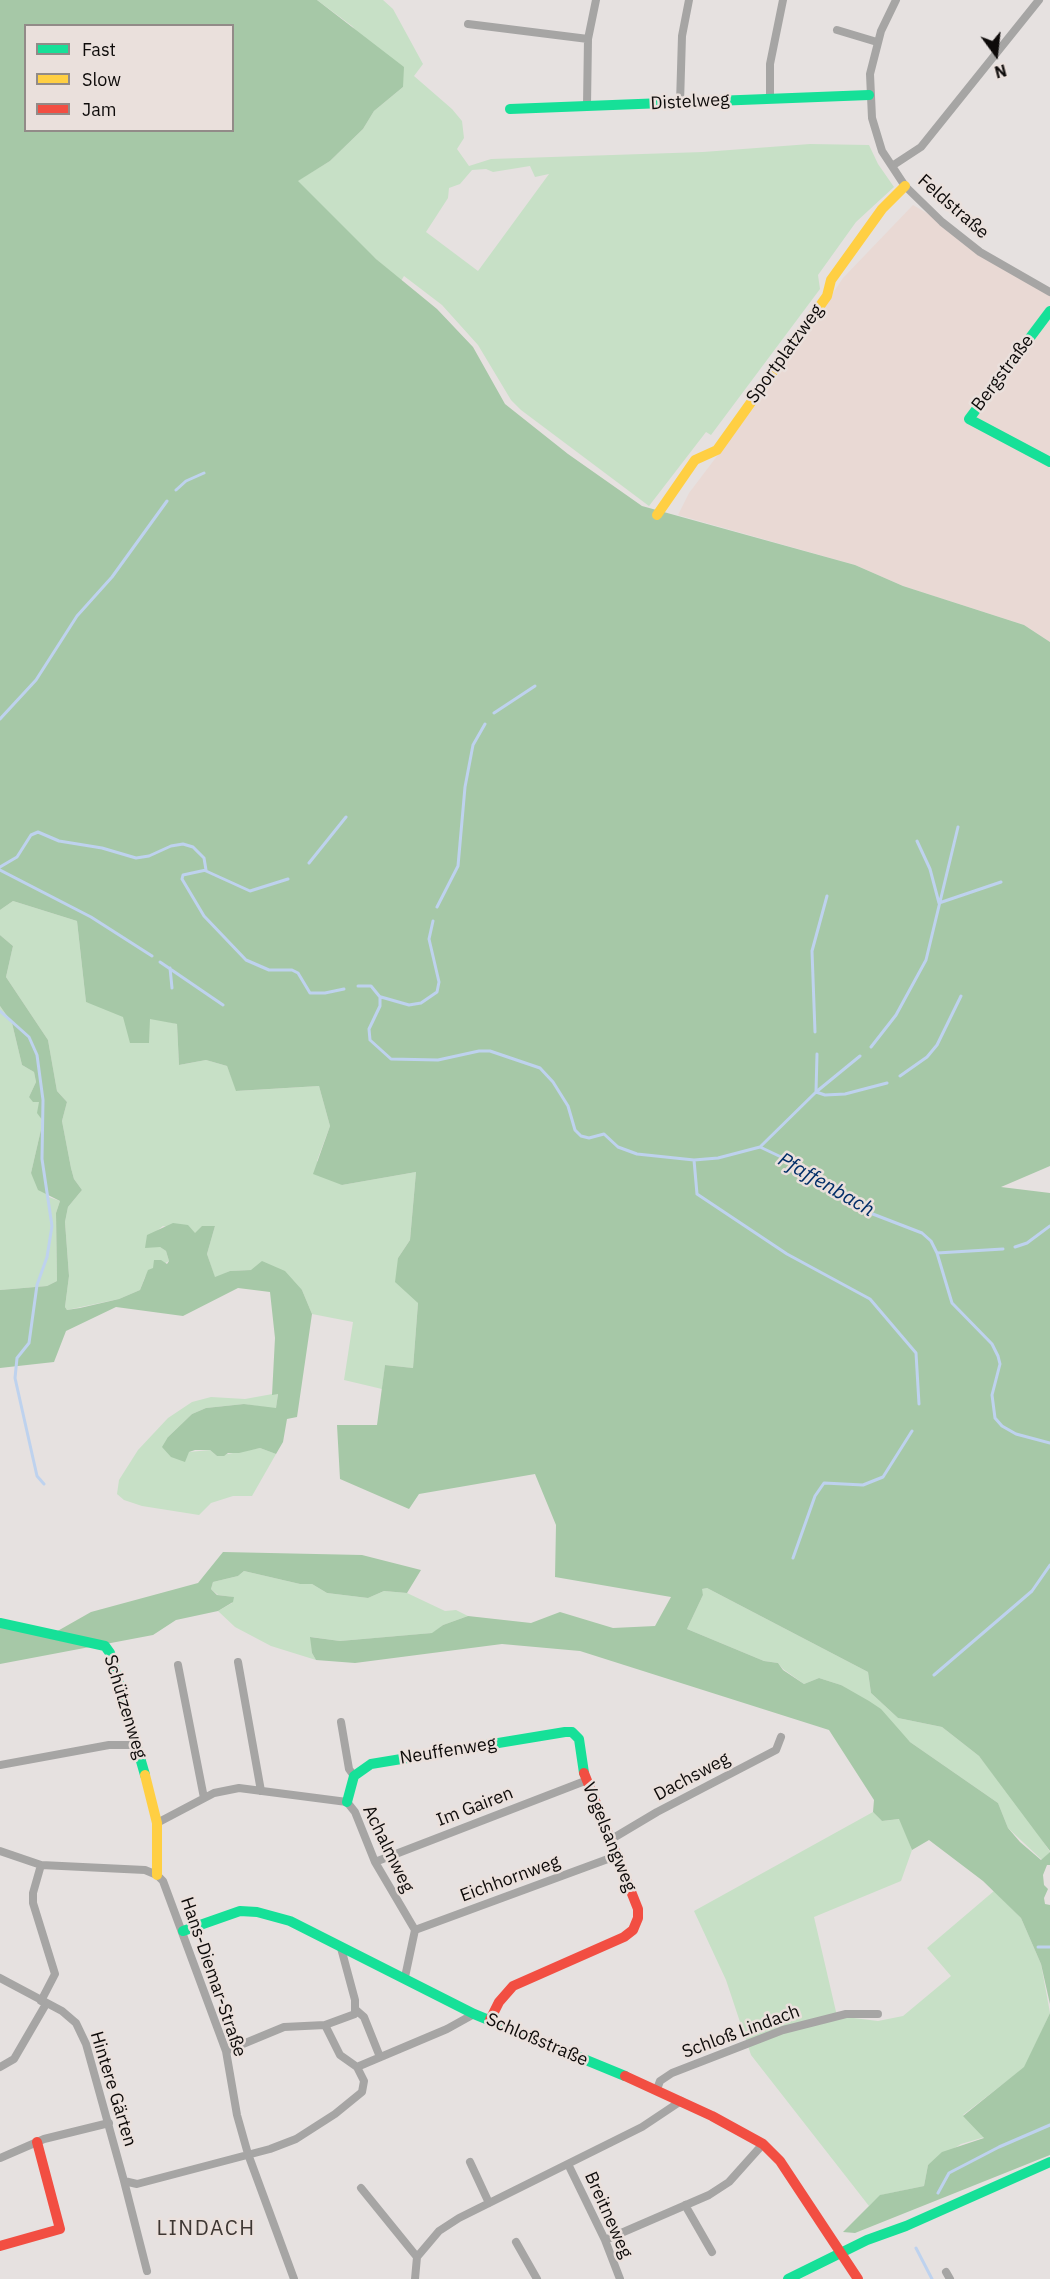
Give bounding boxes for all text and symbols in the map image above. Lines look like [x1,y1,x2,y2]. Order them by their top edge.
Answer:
legend [24,24,234,132]
north arrow [966,24,1026,84]
text: Fast [82,38,116,61]
text: N [992,60,1009,83]
text: Slow [82,68,121,91]
street label: Distelweg [650,89,730,115]
text: Jam [82,98,117,121]
street label: Feldstraße [913,170,993,244]
street label: Sportplatzweg [742,300,828,408]
street label: Bergstraße [967,331,1039,415]
water label: Pfaffenbach [774,1148,878,1222]
street label: Schützenweg [99,1652,151,1762]
street label: Neuffenweg [398,1733,498,1769]
street label: Dachsweg [650,1748,734,1806]
street label: Vogelsangweg [577,1779,641,1895]
street label: Im Gairen [434,1783,516,1831]
street label: Achalmweg [358,1802,418,1896]
street label: Eichhornweg [457,1851,563,1907]
street label: Hans-Diemar-Straße [176,1894,250,2060]
street label: Schloß Lindach [679,2001,803,2063]
street label: Schloßstraße [483,2009,591,2071]
street label: Hintere Gärten [85,2029,141,2149]
street label: Breitneweg [579,2169,637,2261]
district label: LINDACH [156,2216,256,2242]

